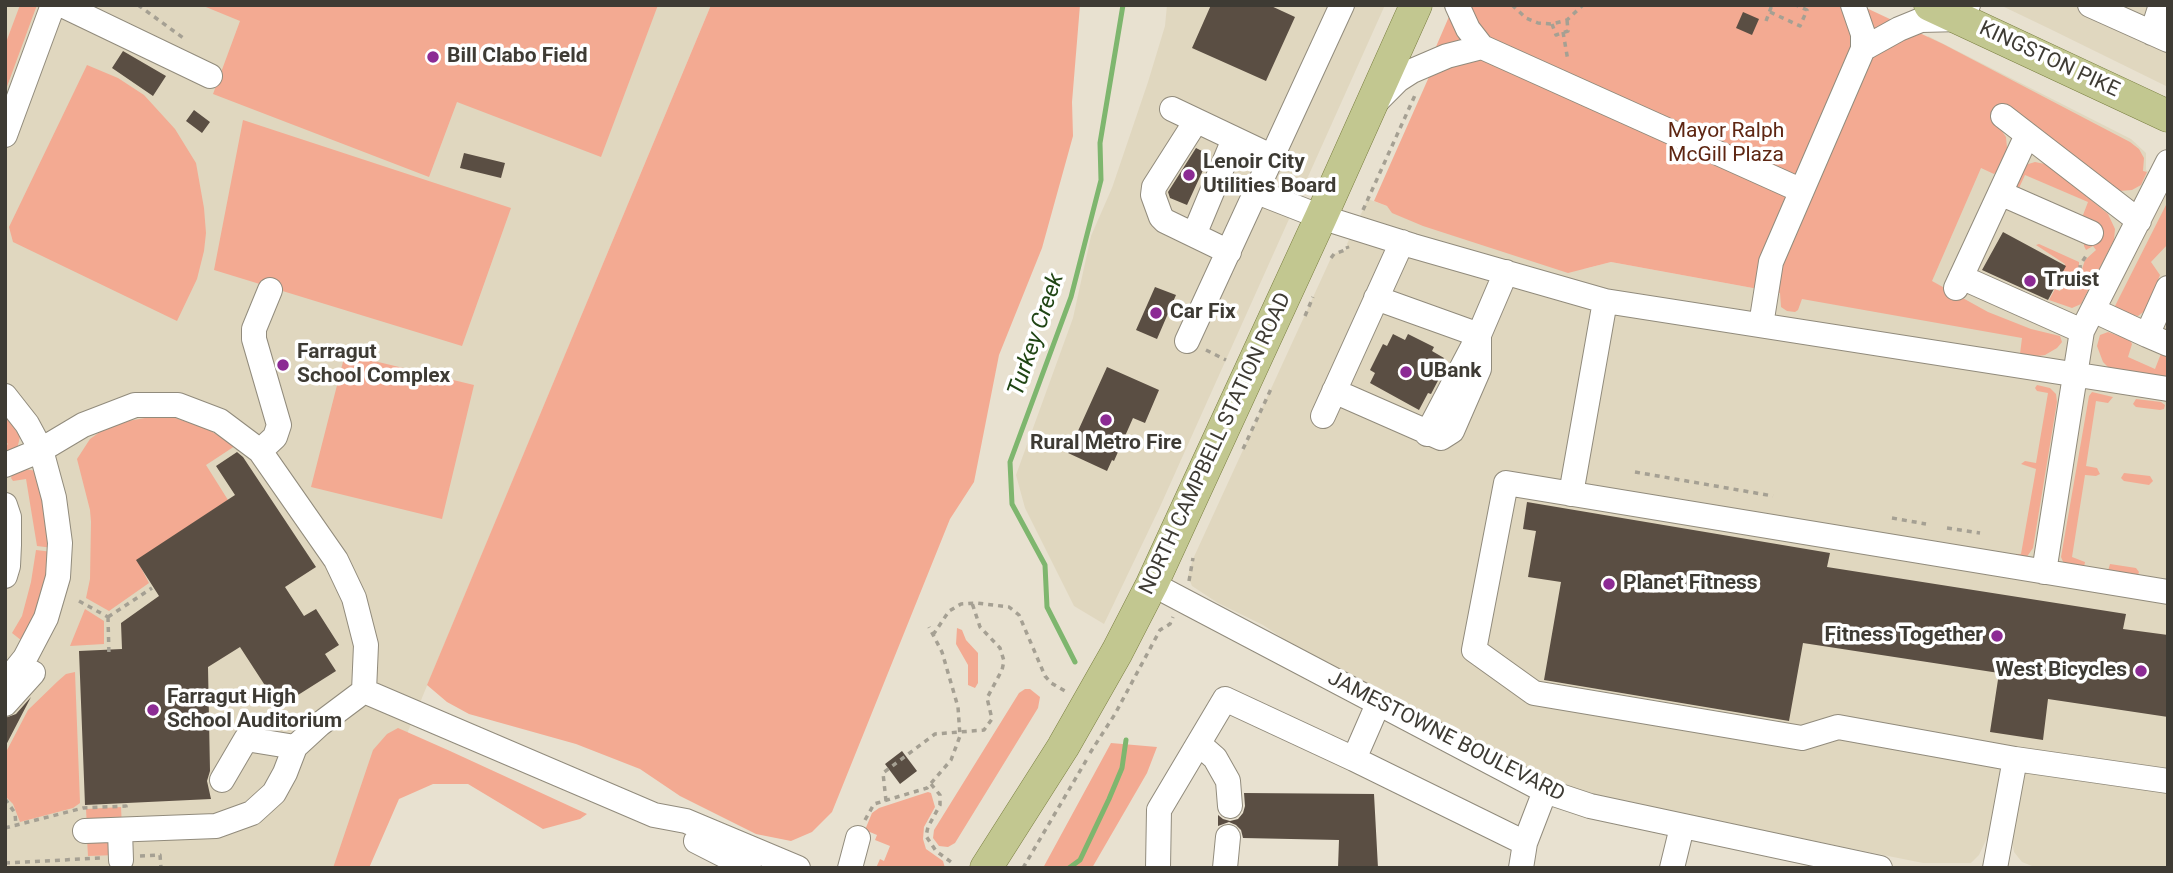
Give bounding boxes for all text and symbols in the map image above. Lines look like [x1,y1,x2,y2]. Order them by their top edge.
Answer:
street label: KINGSTON PIKE [1975,17,2123,103]
place label: Bill Clabo Field [447,44,588,70]
marker: Bill Clabo Field [425,49,441,65]
park label: Mayor Ralph McGill Plaza [1668,119,1784,169]
place label: Lenoir City Utilities Board [1203,150,1336,200]
marker: Lenoir City Utilities Board [1181,167,1197,183]
place label: Truist [2044,268,2099,294]
water label: Turkey Creek [1003,270,1071,400]
marker: Truist [2022,273,2038,289]
street label: NORTH CAMPBELL STATION ROAD [1135,289,1297,599]
place label: Car Fix [1170,300,1236,326]
marker: Car Fix [1148,305,1164,321]
place label: Farragut School Complex [297,340,450,390]
marker: Farragut School Complex [275,357,291,373]
place label: UBank [1420,359,1481,385]
marker: UBank [1398,364,1414,380]
marker: Rural Metro Fire [1098,412,1114,428]
place label: Rural Metro Fire [1030,431,1182,457]
place label: Planet Fitness [1623,571,1758,597]
marker: Planet Fitness [1601,576,1617,592]
place label: Fitness Together [1825,623,1983,649]
marker: Fitness Together [1989,628,2005,644]
place label: West Bicycles [1996,658,2127,684]
marker: West Bicycles [2133,663,2149,679]
street label: JAMESTOWNE BOULEVARD [1323,666,1569,808]
place label: Farragut High School Auditorium [167,685,342,735]
marker: Farragut High School Auditorium [145,702,161,718]

